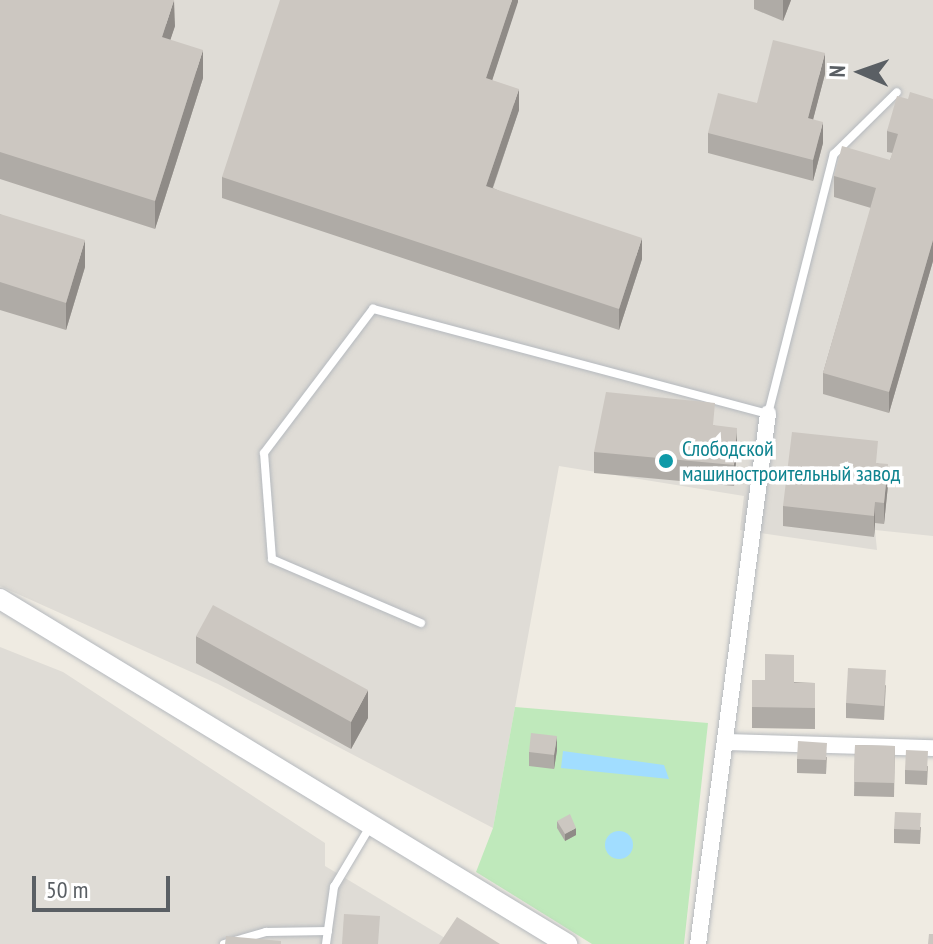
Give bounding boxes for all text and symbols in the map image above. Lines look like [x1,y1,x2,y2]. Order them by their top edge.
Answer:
north arrow [821,32,901,112]
text: N [823,65,851,78]
place label: Слободской машиностроительный завод [682,435,900,486]
marker: Слободской машиностроительный завод [657,452,675,470]
scale bar [36,860,174,910]
text: 50 m [46,874,88,905]

